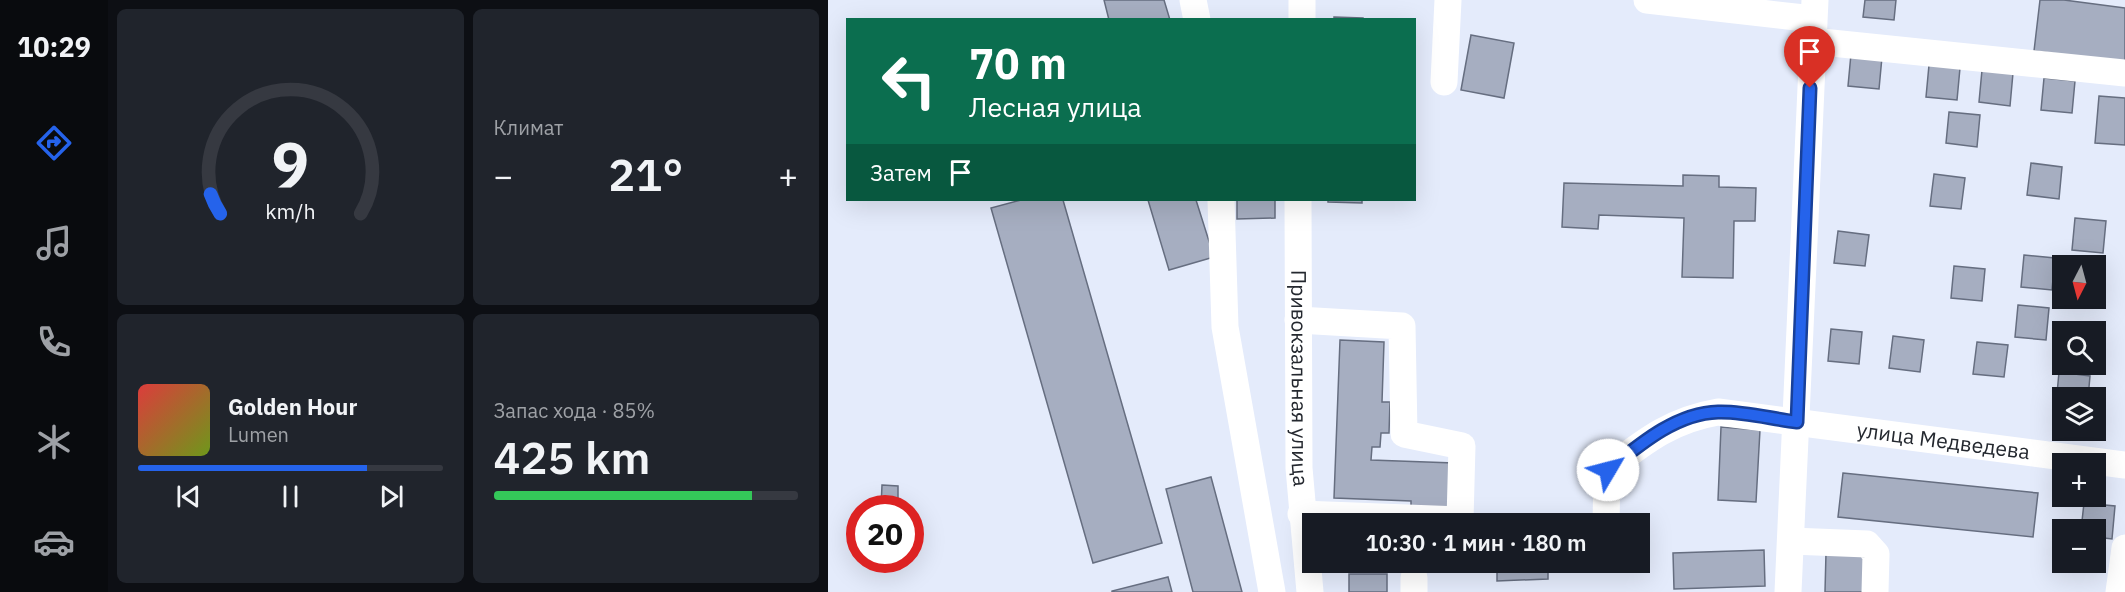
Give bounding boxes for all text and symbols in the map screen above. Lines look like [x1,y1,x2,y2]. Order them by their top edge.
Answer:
pin [1784,26,1835,88]
text: 10:29 [17,29,91,64]
icon: arrive [1793,35,1826,68]
text: 70 m [969,36,1067,91]
icon: left [870,42,948,120]
text: Лесная улица [969,89,1142,124]
text: Климат [494,114,564,141]
icon: directions [33,122,75,164]
text: 9 [272,124,309,205]
text: 21° [608,145,683,203]
text: − [494,154,513,197]
text: + [778,154,798,197]
icon: arrive [944,156,977,189]
text: Затем [870,158,932,187]
text: km/h [265,197,315,225]
icon: music [33,222,75,264]
north arrow [2052,255,2106,309]
map controls [2052,255,2106,573]
street label: Привокзальная улица [1285,270,1316,487]
icon: phone [33,321,75,363]
button: search [2052,321,2106,375]
button: layers [2052,387,2106,441]
text: Golden Hour [228,392,357,421]
text: Запас хода · 85% [494,397,655,424]
street label: улица Медведева [1855,415,2032,465]
icon: climate [33,421,75,463]
text: Lumen [228,421,289,448]
text: 425 km [494,428,650,486]
position arrow [1576,438,1640,502]
button: + [2052,453,2106,507]
icon: previous [172,480,205,513]
icon: pause [274,480,307,513]
icon: next [375,480,408,513]
speed limit sign: 20 [846,495,924,573]
button: − [2052,519,2106,573]
icon: car [33,521,75,563]
text: 10:30 · 1 мин · 180 m [1365,528,1587,557]

